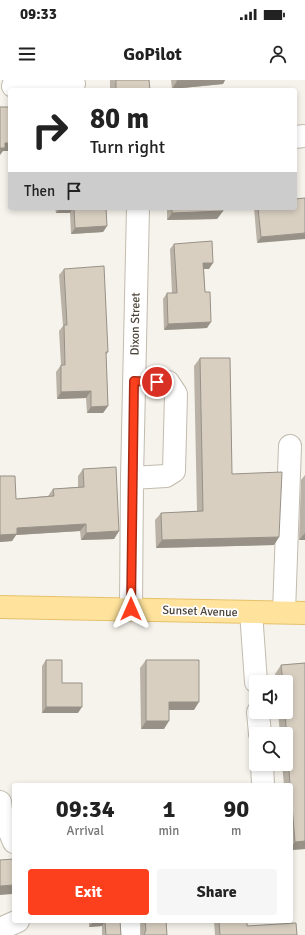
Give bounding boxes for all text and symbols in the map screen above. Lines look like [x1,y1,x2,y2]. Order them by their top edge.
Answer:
text: 09:33 [20,5,57,23]
icon: menu [16,43,38,65]
text: GoPilot [123,43,182,65]
icon: person [267,43,289,65]
text: 80 m [90,102,149,136]
icon: right [24,104,76,156]
text: Turn right [90,136,165,158]
icon: arrive [63,180,85,202]
text: Then [24,182,55,200]
street label: Dixon Street [127,292,144,356]
pin [140,365,174,399]
icon: arrive [146,371,168,393]
position arrow [110,588,152,630]
street label: Sunset Avenue [162,603,238,620]
map controls [249,675,293,771]
button: sound [249,675,293,719]
button: search [249,727,293,771]
text: 09:34 [56,794,115,824]
text: 1 [162,794,175,824]
text: 90 [223,794,249,824]
text: Arrival [67,823,104,839]
text: min [158,823,179,839]
text: m [231,823,241,839]
button: Exit [28,869,149,915]
button: Share [157,869,277,915]

